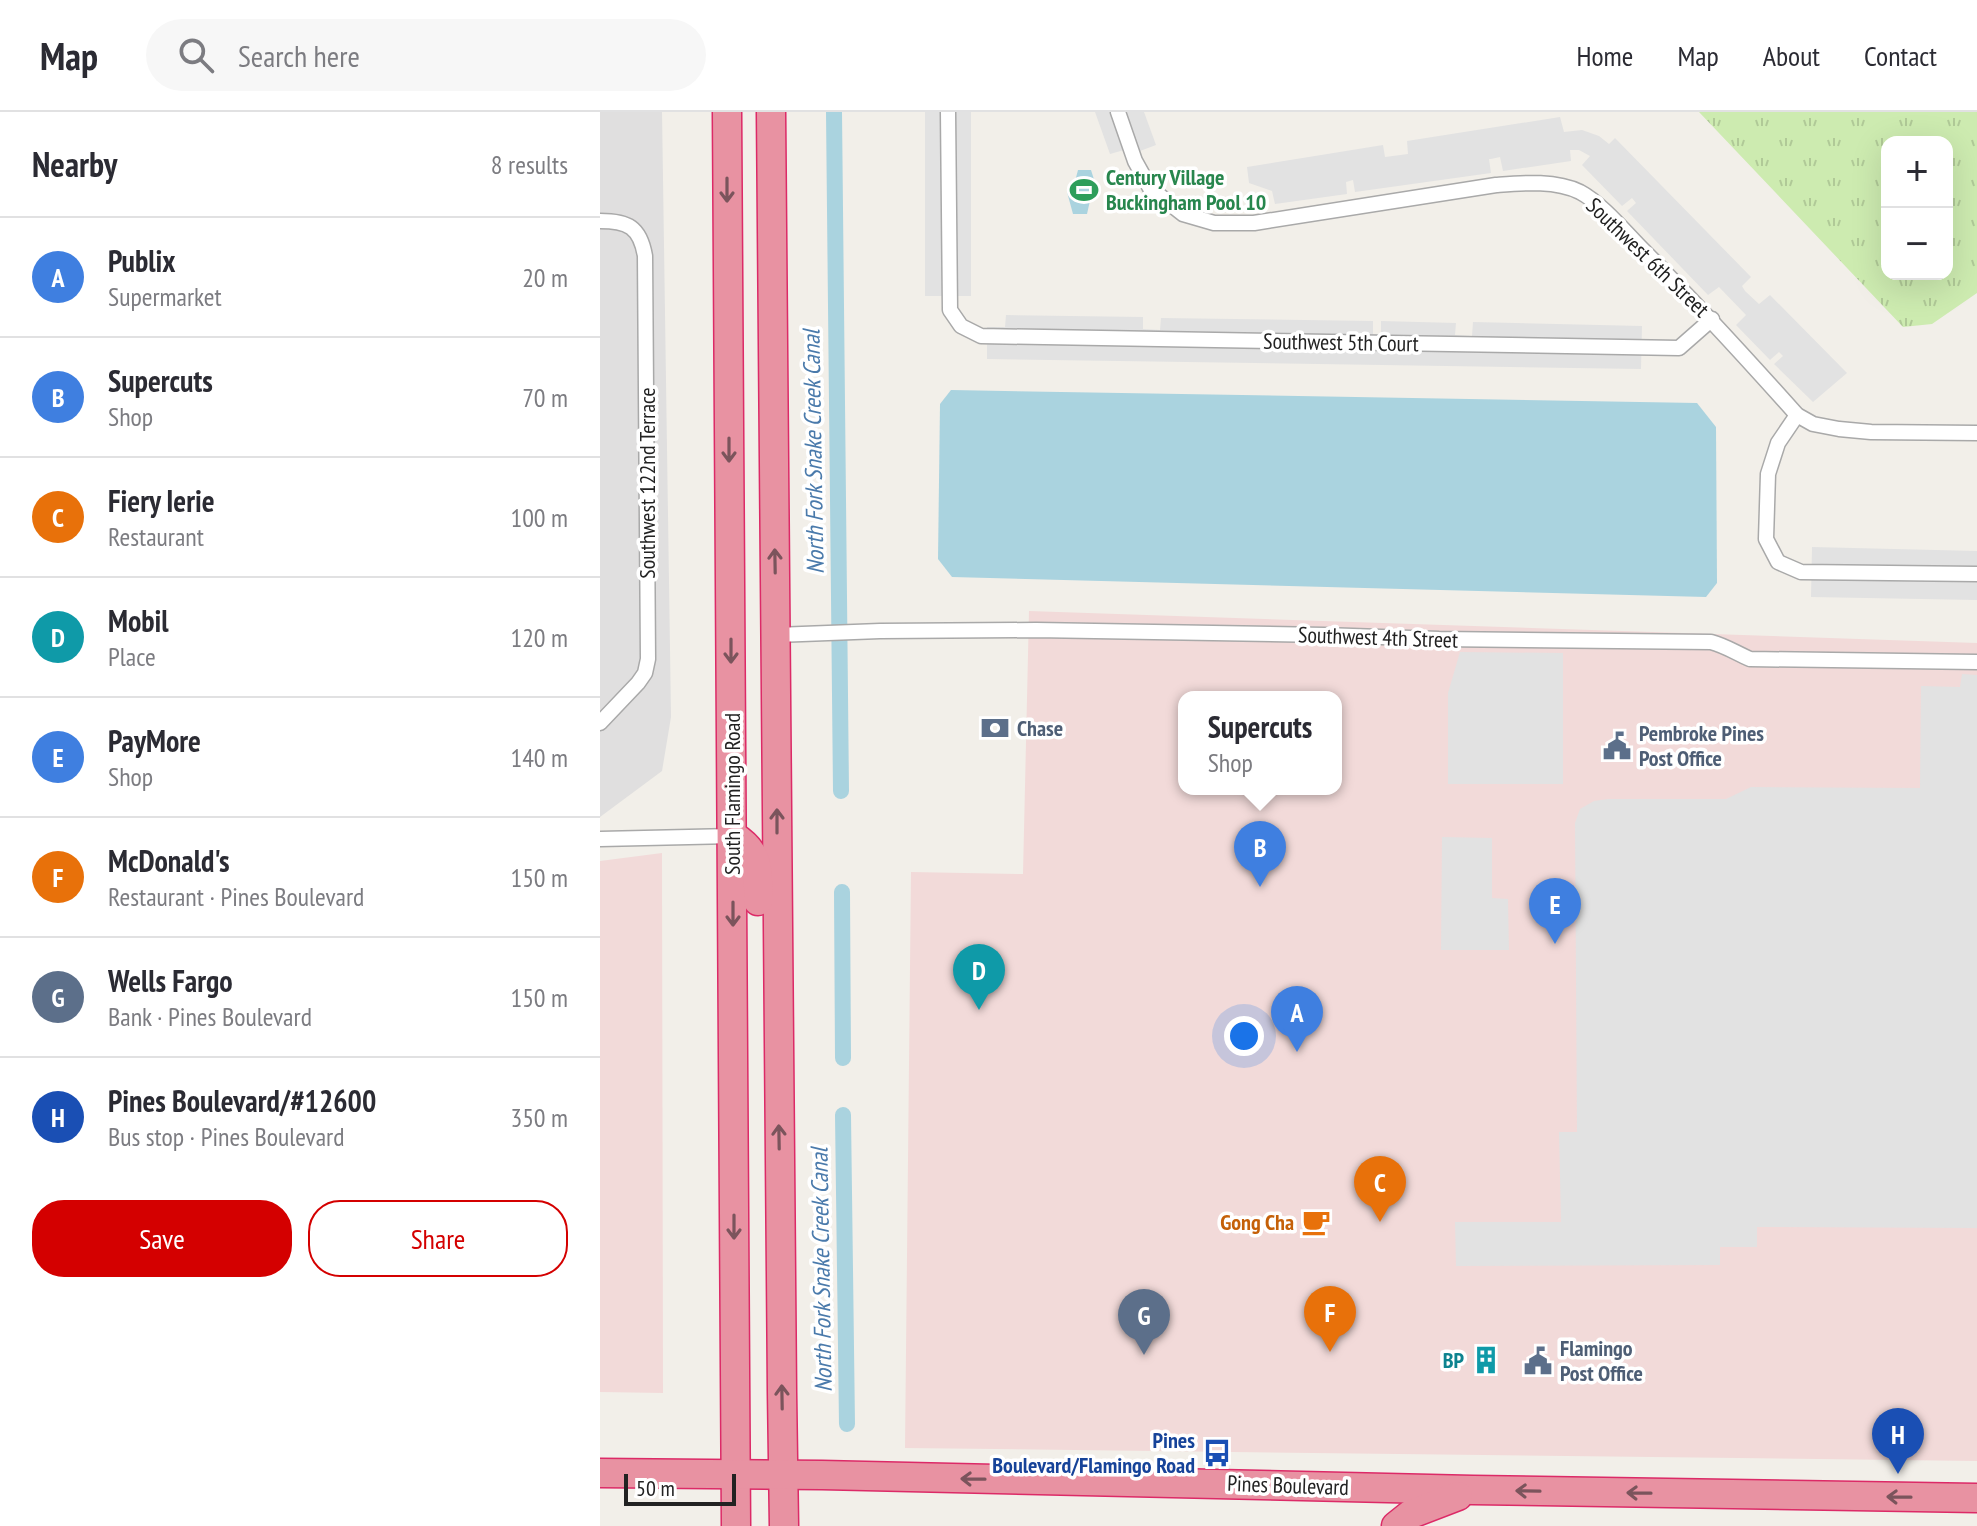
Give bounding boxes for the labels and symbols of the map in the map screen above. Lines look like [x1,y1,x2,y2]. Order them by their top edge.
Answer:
place label: Century Village Buckingham Pool 10 [1106,163,1266,216]
sports icon: Century Village Buckingham Pool 10 [1069,175,1099,205]
one-way arrow [719,176,735,203]
street label: Southwest 6th Street [1581,191,1715,323]
water label: North Fork Snake Creek Canal [795,327,831,575]
street label: Southwest 5th Court [1263,327,1419,357]
street label: Southwest 122nd Terrace [633,387,661,579]
one-way arrow [722,436,737,463]
one-way arrow [767,548,783,575]
street label: Southwest 4th Street [1298,620,1458,654]
one-way arrow [723,637,739,664]
street label: South Flamingo Road [718,713,746,875]
bank icon: Chase [980,713,1010,743]
place label: Chase [1017,714,1063,742]
place label: Pembroke Pines Post Office [1639,719,1764,772]
public building icon: Pembroke Pines Post Office [1602,731,1632,761]
one-way arrow [769,808,785,835]
pin: B [1234,821,1286,887]
pin: E [1529,878,1581,944]
one-way arrow [725,900,741,927]
pin: D [953,944,1005,1010]
pin: A [1271,986,1323,1052]
your location [1224,1016,1264,1056]
one-way arrow [771,1124,787,1151]
water label: North Fork Snake Creek Canal [803,1145,839,1393]
pin: C [1354,1156,1406,1222]
cafe icon: Gong Cha [1301,1207,1331,1237]
place label: Gong Cha [1220,1208,1294,1236]
one-way arrow [726,1213,742,1240]
pin: F [1304,1286,1356,1352]
pin: G [1118,1289,1170,1355]
place label: Flamingo Post Office [1560,1334,1643,1387]
building icon: BP [1471,1345,1501,1375]
place label: BP [1443,1346,1464,1374]
public building icon: Flamingo Post Office [1523,1346,1553,1376]
one-way arrow [774,1384,789,1411]
pin: H [1872,1408,1924,1474]
place label: Pines Boulevard/Flamingo Road [992,1426,1195,1479]
bus stop icon: Pines Boulevard/Flamingo Road [1202,1438,1232,1468]
street label: Pines Boulevard [1227,1469,1349,1501]
scale bar [624,1470,736,1506]
one-way arrow [960,1471,987,1486]
one-way arrow [1515,1483,1542,1499]
one-way arrow [1626,1485,1653,1501]
one-way arrow [1886,1489,1913,1504]

